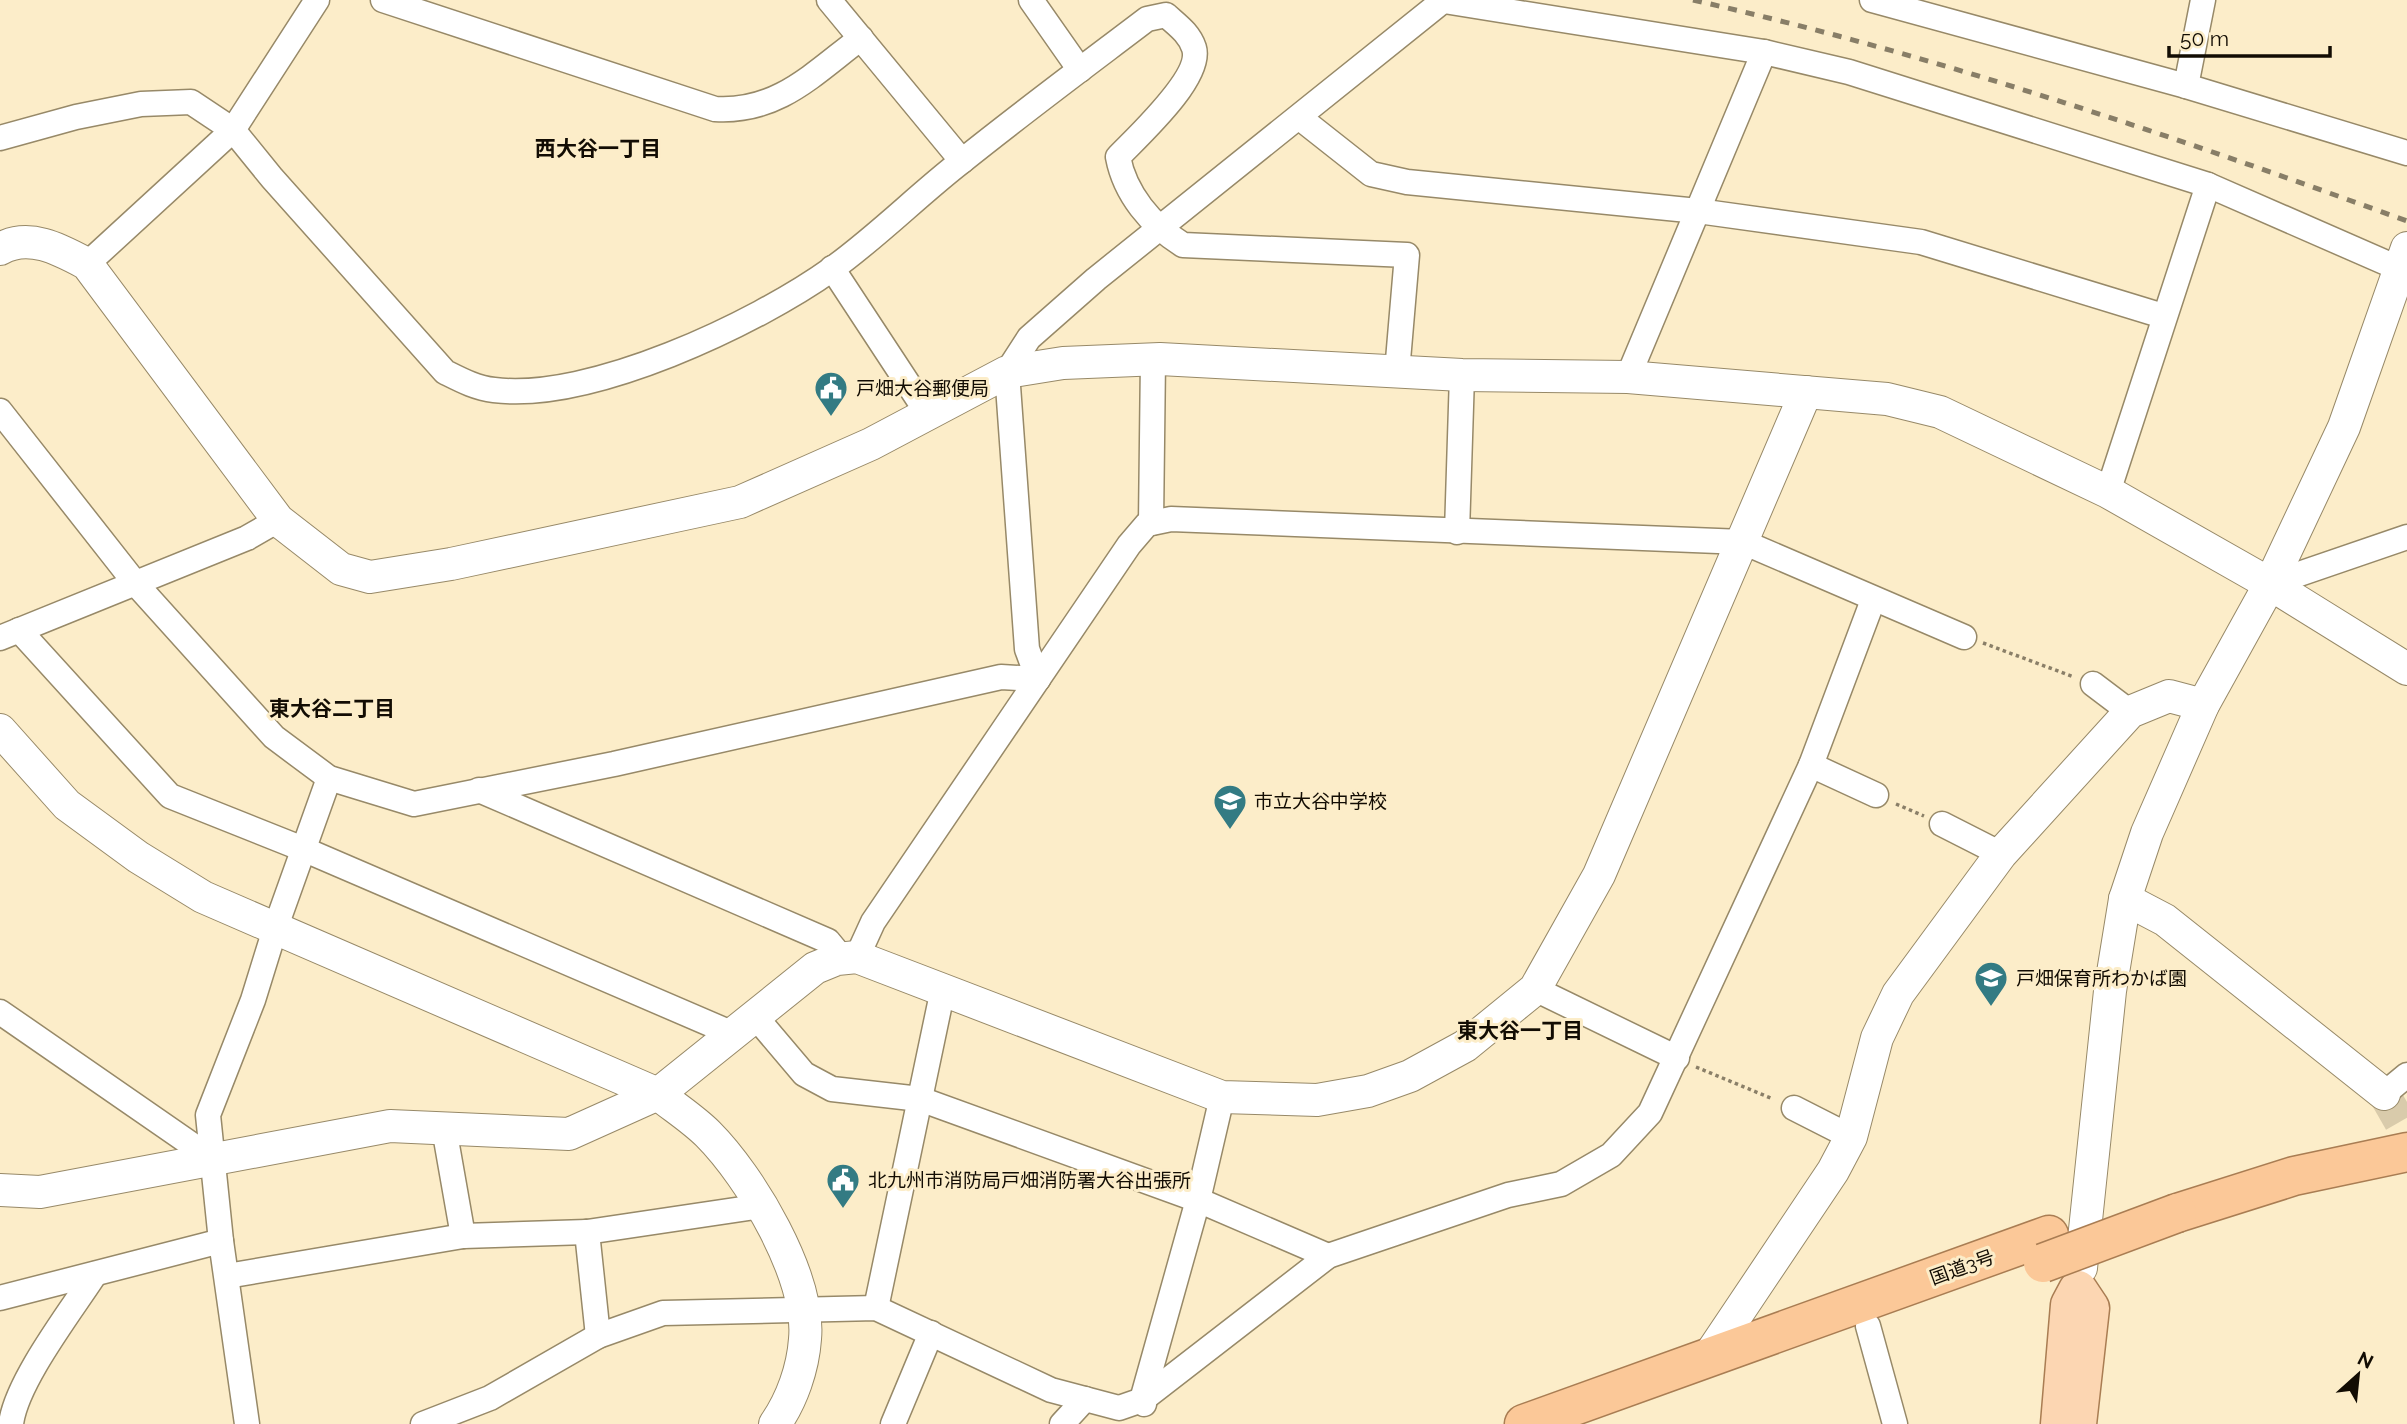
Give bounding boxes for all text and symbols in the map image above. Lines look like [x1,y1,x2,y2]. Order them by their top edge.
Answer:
scale bar [2169,14,2330,58]
text: 50 m [2180,26,2229,51]
district label: 西大谷一丁目 [535,136,661,161]
public building icon: 戸畑大谷郵便局 [812,369,850,418]
place label: 戸畑大谷郵便局 [856,377,989,399]
district label: 東大谷二丁目 [269,696,395,721]
school or university icon: 市立大谷中学校 [1211,782,1249,831]
place label: 市立大谷中学校 [1254,790,1387,812]
school or university icon: 戸畑保育所わかば園 [1972,959,2010,1008]
place label: 戸畑保育所わかば園 [2016,967,2187,989]
district label: 東大谷一丁目 [1457,1018,1583,1043]
public building icon: 北九州市消防局戸畑消防署大谷出張所 [824,1161,862,1210]
place label: 北九州市消防局戸畑消防署大谷出張所 [868,1169,1191,1191]
street label: 国道3号 [1927,1245,1997,1289]
north arrow [2323,1340,2393,1410]
text: N [2354,1347,2377,1373]

